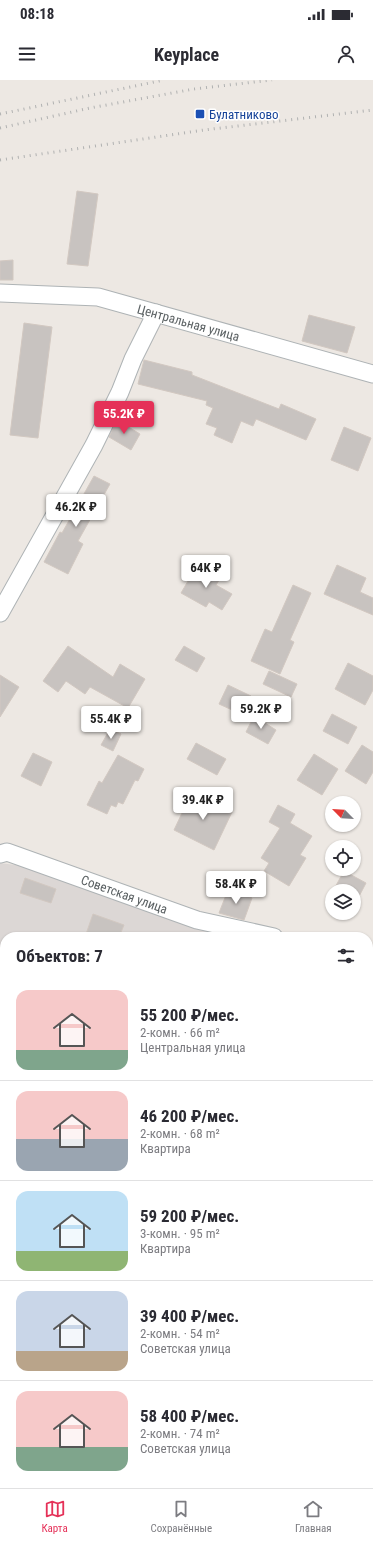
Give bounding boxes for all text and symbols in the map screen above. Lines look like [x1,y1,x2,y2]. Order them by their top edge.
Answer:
text: 08:18 [20,5,54,23]
icon: menu [16,43,38,65]
icon: person [335,43,357,65]
text: Keyplace [154,44,219,65]
place label: Булатниково [209,107,279,122]
marker: Булатниково [194,108,206,120]
street label: Центральная улица [135,301,241,344]
pin: 55.2K ₽ [87,401,161,435]
text: 55.2K ₽ [103,406,145,421]
pin: 46.2K ₽ [39,494,113,528]
text: 46.2K ₽ [55,499,97,514]
pin: 64K ₽ [178,555,234,589]
text: 64K ₽ [190,560,222,575]
pin: 59.2K ₽ [224,696,298,730]
text: 59.2K ₽ [240,701,282,716]
pin: 55.4K ₽ [74,706,148,740]
text: 55.4K ₽ [90,711,132,726]
pin: 39.4K ₽ [166,787,240,821]
text: 39.4K ₽ [182,792,224,807]
north arrow [325,796,361,832]
map controls [325,796,361,920]
button: locate [325,840,361,876]
pin: 58.4K ₽ [199,871,273,905]
street label: Советская улица [79,872,170,917]
text: 58.4K ₽ [215,876,257,891]
button: layers [325,884,361,920]
icon: filters [335,945,357,967]
text: Объектов: 7 [16,946,103,966]
text: 55 200 ₽/мес. [140,1005,239,1025]
icon: home [48,1006,96,1054]
text: 2-комн. · 66 m² [140,1025,220,1040]
text: Центральная улица [140,1040,246,1055]
text: 46 200 ₽/мес. [140,1106,239,1126]
icon: home [48,1107,96,1155]
text: 2-комн. · 68 m² [140,1126,220,1141]
text: Квартира [140,1141,191,1156]
text: 59 200 ₽/мес. [140,1206,239,1226]
icon: home [48,1207,96,1255]
text: 3-комн. · 95 m² [140,1226,220,1241]
text: Квартира [140,1241,191,1256]
text: 39 400 ₽/мес. [140,1306,239,1326]
icon: home [48,1307,96,1355]
text: 2-комн. · 54 m² [140,1326,220,1341]
text: Советская улица [140,1341,231,1356]
text: 58 400 ₽/мес. [140,1406,239,1426]
icon: home [48,1407,96,1455]
text: 2-комн. · 74 m² [140,1426,220,1441]
text: Советская улица [140,1441,231,1456]
tab: Карта [41,1498,68,1535]
tab: Сохранённые [150,1498,212,1535]
tab: Главная [295,1498,332,1535]

